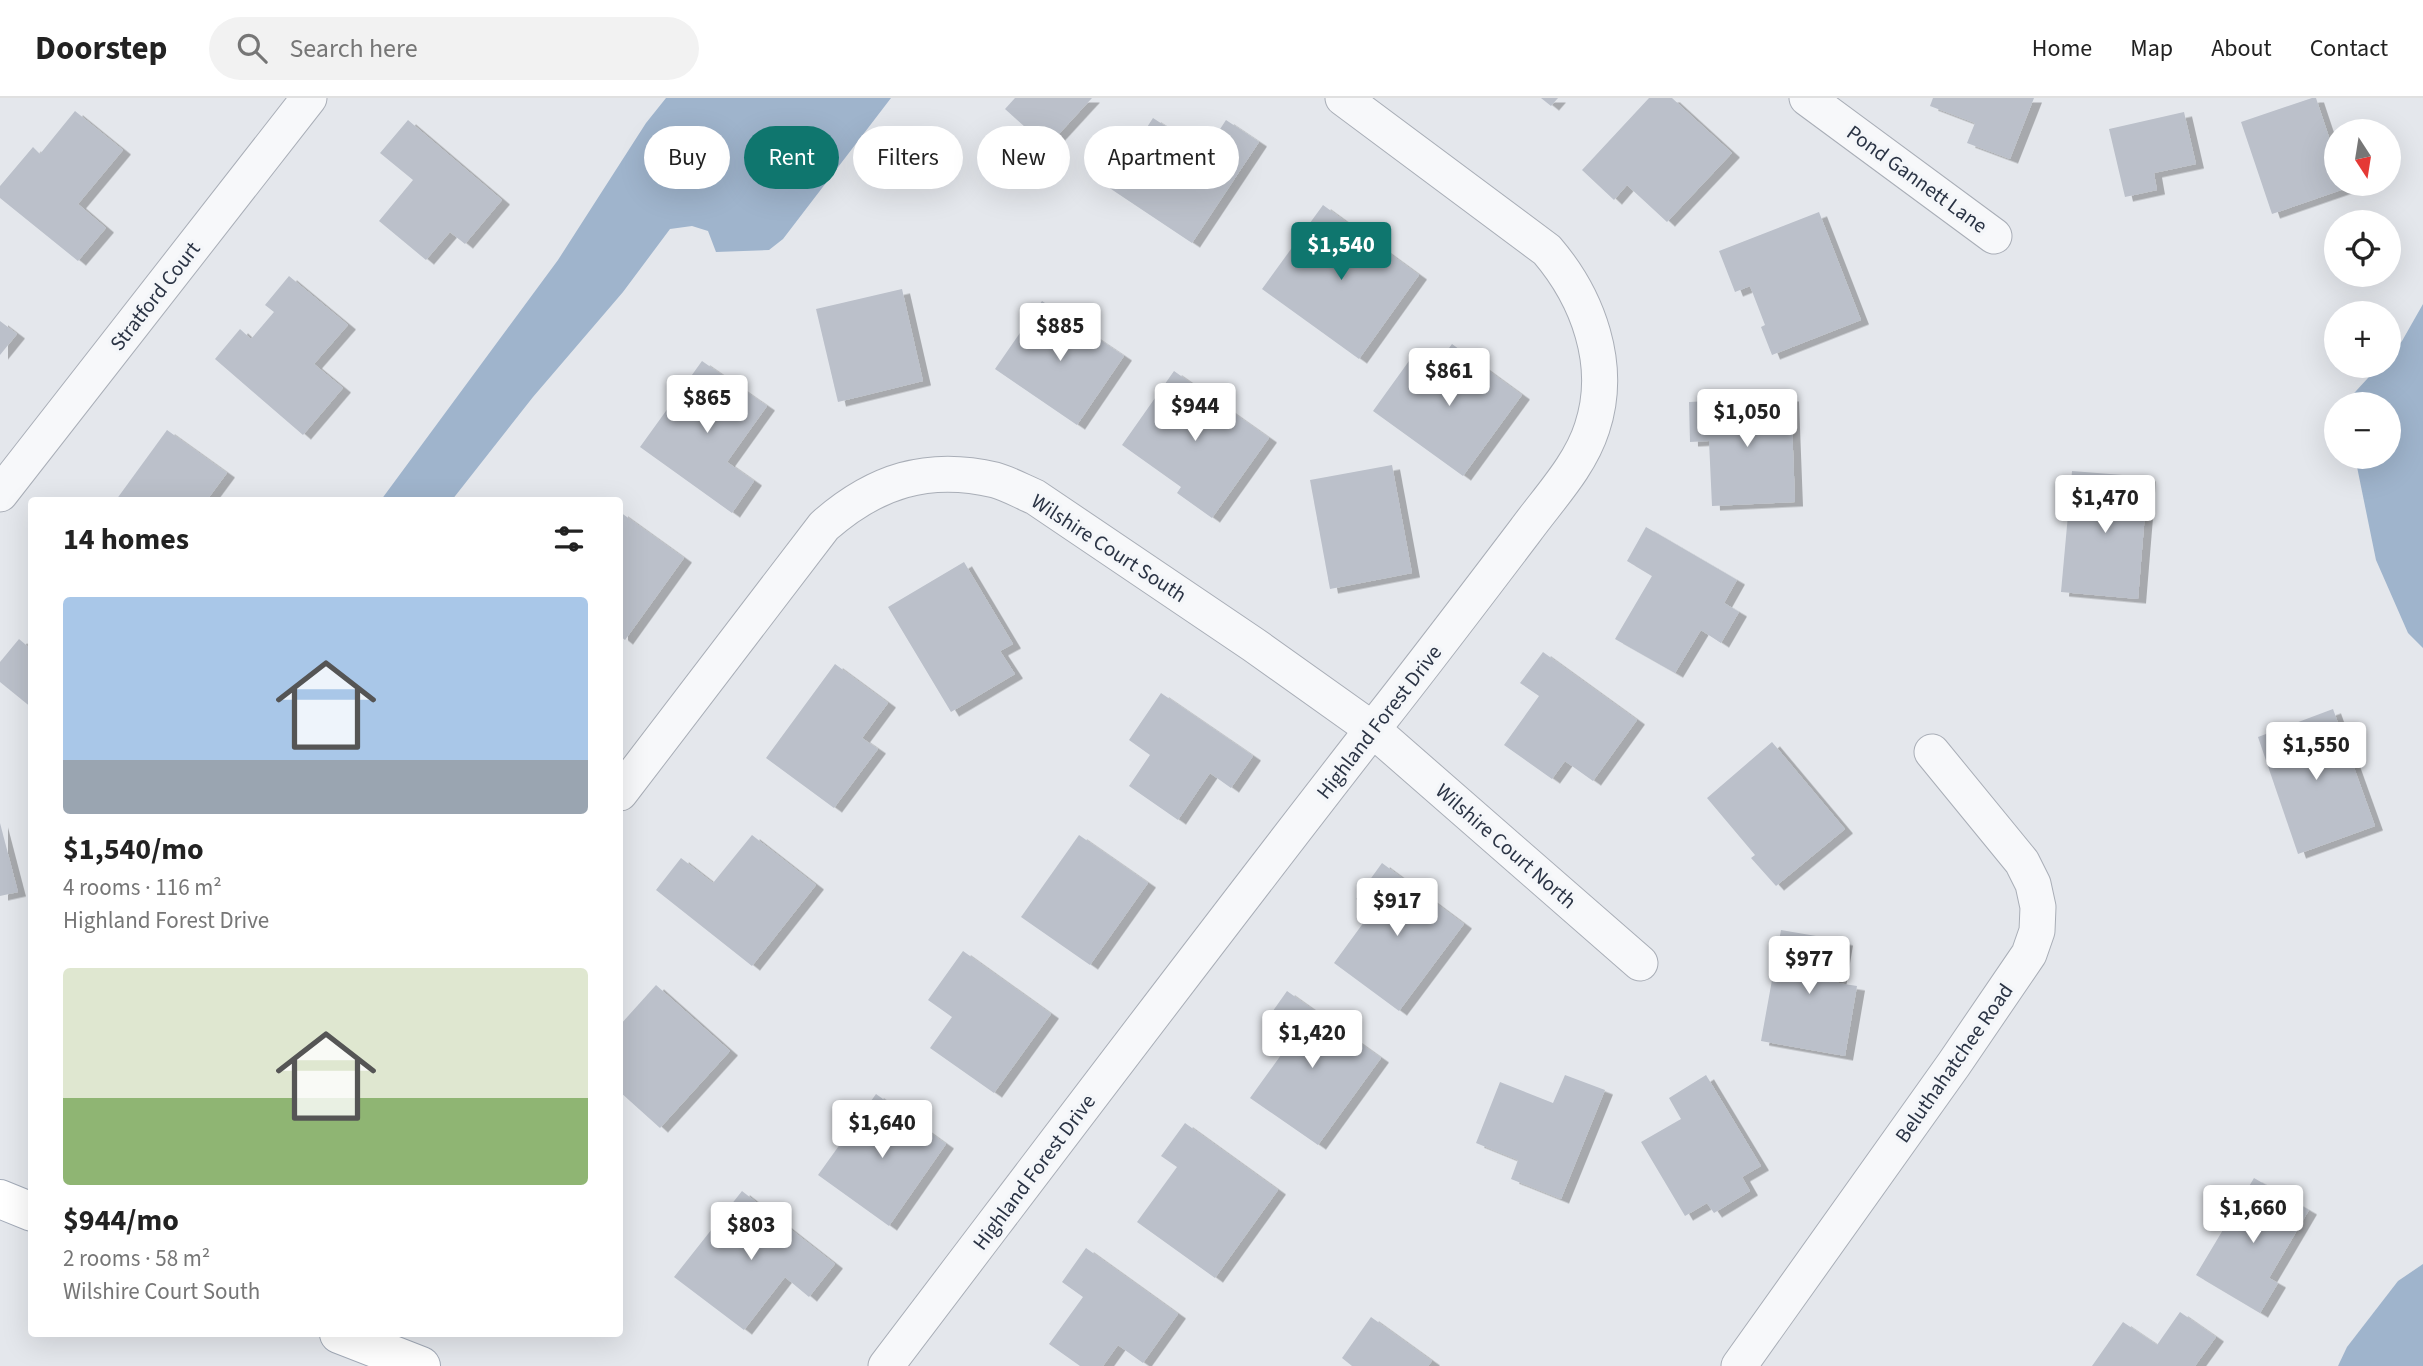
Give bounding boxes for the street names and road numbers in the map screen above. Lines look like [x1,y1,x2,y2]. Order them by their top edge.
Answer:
street label: Pond Gannett Lane [1840,118,1994,240]
street label: Stratford Court [103,235,207,357]
street label: Wilshire Court South [1025,486,1193,610]
street label: Highland Forest Drive [1309,639,1449,805]
street label: Wilshire Court North [1429,776,1583,916]
street label: Beluthahatchee Road [1888,977,2020,1149]
street label: Highland Forest Drive [965,1088,1103,1256]

